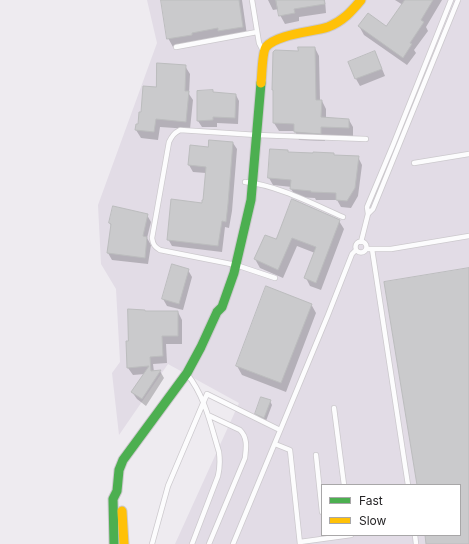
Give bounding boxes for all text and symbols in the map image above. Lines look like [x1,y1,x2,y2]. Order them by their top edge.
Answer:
legend [321,484,461,536]
text: Fast [359,493,383,508]
text: Slow [359,513,386,528]

